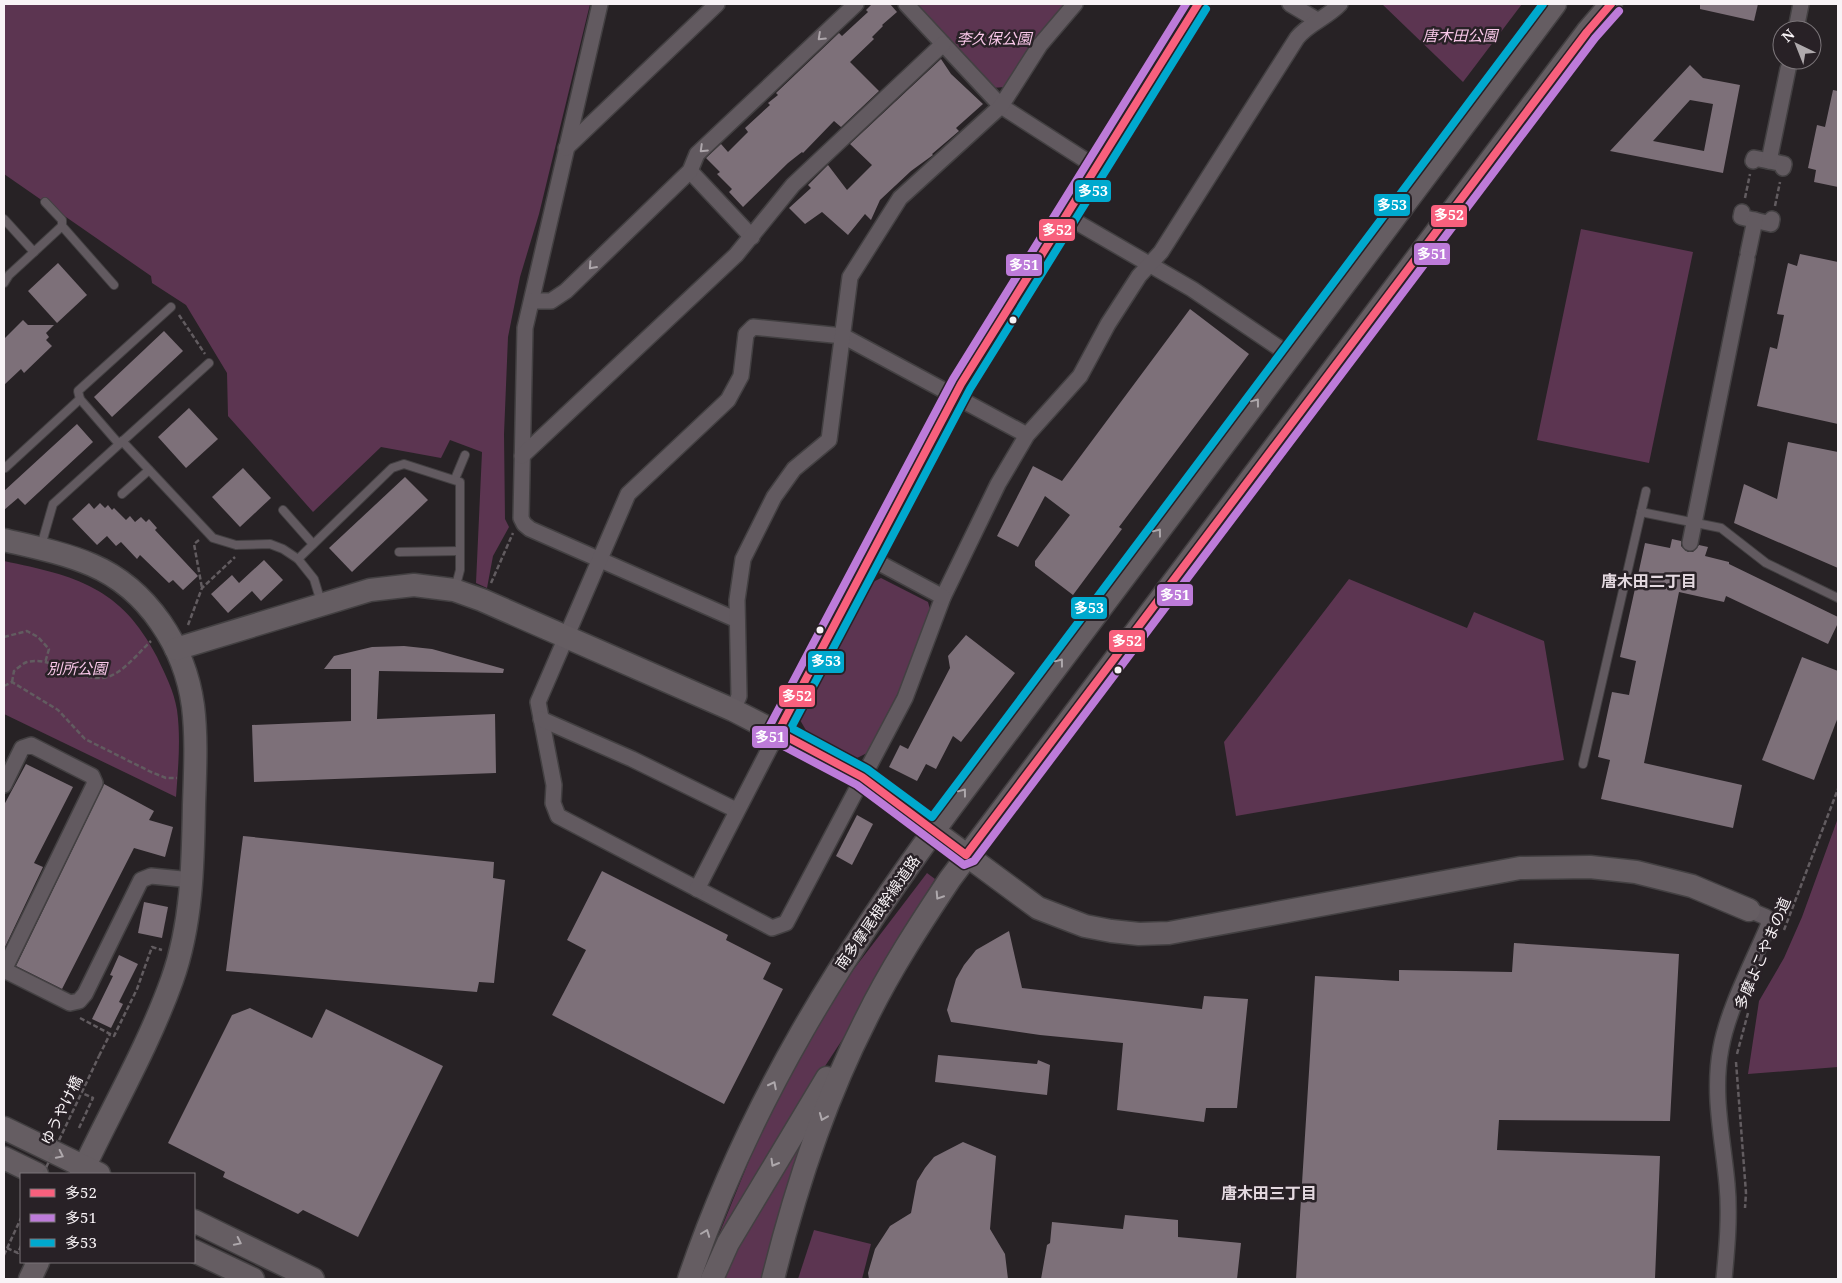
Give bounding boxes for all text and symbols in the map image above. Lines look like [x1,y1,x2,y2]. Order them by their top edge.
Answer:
north arrow [1772,20,1822,70]
text: N [1777,24,1798,46]
park label: 唐木田公園 [1422,25,1499,45]
park label: 李久保公園 [956,28,1033,48]
one-way arrow [817,31,826,40]
one-way arrow [699,143,708,152]
line badge: 多53 [1074,179,1112,203]
text: 多53 [1078,181,1108,200]
line badge: 多53 [1373,193,1411,217]
text: 多53 [1377,195,1407,214]
line badge: 多52 [1430,204,1468,228]
text: 多52 [1434,205,1464,224]
line badge: 多52 [1038,218,1076,242]
text: 多52 [1042,220,1072,239]
line badge: 多51 [1413,242,1451,266]
text: 多51 [1417,244,1447,263]
line badge: 多51 [1005,253,1043,277]
text: 多51 [1009,255,1039,274]
one-way arrow [589,260,598,269]
unlabelled marker [1008,315,1018,325]
one-way arrow [1250,399,1258,408]
one-way arrow [1152,528,1161,538]
district label: 唐木田二丁目 [1601,570,1697,592]
line badge: 多51 [1156,583,1194,607]
text: 多51 [1160,585,1190,604]
line badge: 多53 [1070,596,1108,620]
text: 多53 [1074,598,1104,617]
unlabelled marker [815,625,825,635]
line badge: 多52 [1108,629,1146,653]
text: 多52 [1112,631,1142,650]
line badge: 多53 [807,650,845,674]
text: 多53 [811,651,841,670]
park label: 別所公園 [47,658,109,678]
one-way arrow [1055,659,1063,668]
unlabelled marker [1113,665,1123,675]
line badge: 多52 [778,684,816,708]
text: 多52 [782,686,812,705]
line badge: 多51 [751,725,789,749]
text: 多51 [755,727,785,746]
one-way arrow [957,788,966,798]
street label: 南多摩尾根幹線道路 [830,851,924,973]
one-way arrow [935,890,945,899]
street label: 多摩よこやまの道 [1729,894,1795,1012]
street label: ゆうやけ橋 [36,1072,86,1148]
one-way arrow [767,1082,777,1091]
one-way arrow [818,1112,829,1121]
one-way arrow [54,1149,63,1159]
one-way arrow [771,1158,781,1167]
legend [20,1173,195,1263]
text: 多52 [65,1182,97,1202]
district label: 唐木田三丁目 [1221,1182,1317,1204]
text: 多51 [65,1207,97,1227]
one-way arrow [700,1230,710,1238]
text: 多53 [65,1232,97,1252]
one-way arrow [232,1236,241,1246]

